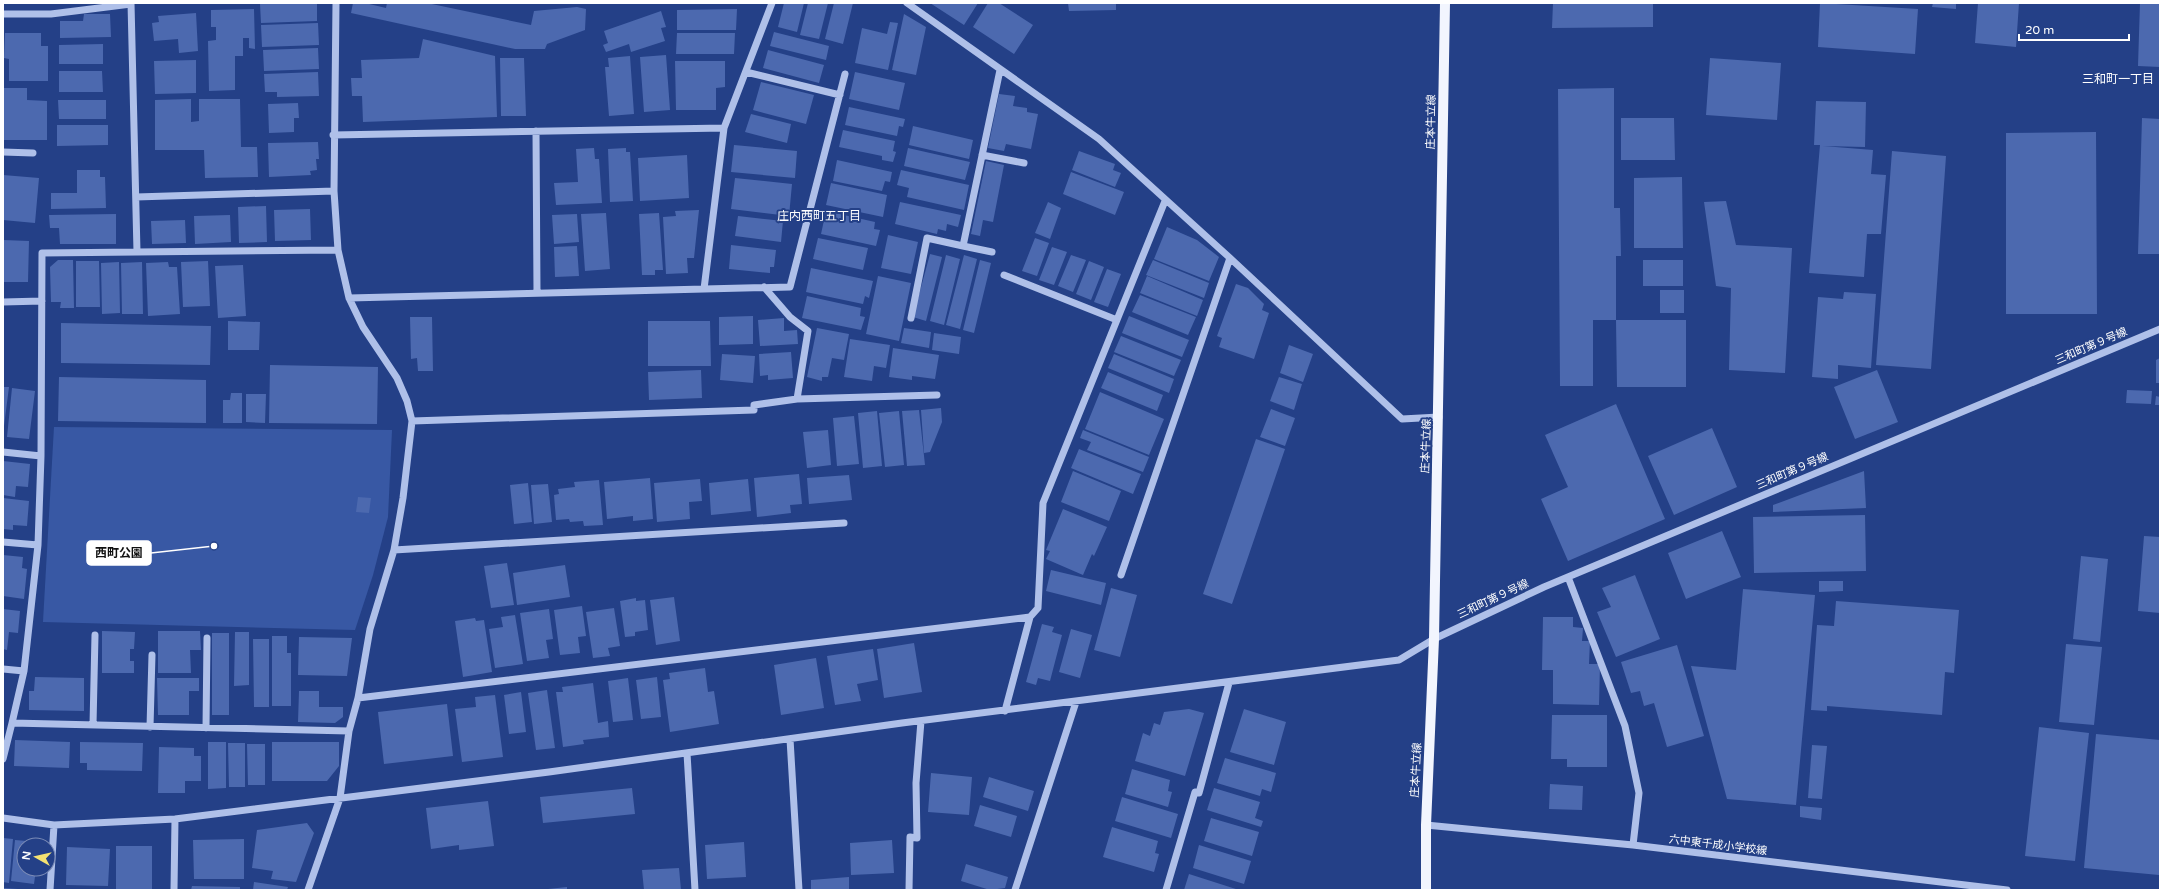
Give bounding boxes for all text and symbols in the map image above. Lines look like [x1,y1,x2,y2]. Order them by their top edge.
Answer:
scale bar [2019,16,2129,42]
text: 20 m [2025,23,2054,37]
district label: 三和町一丁目 [2082,72,2154,86]
street label: 庄本牛立線 [1424,94,1438,150]
district label: 庄内西町五丁目 [777,209,861,223]
street label: 三和町第９号線 [2053,325,2129,367]
street label: 庄本牛立線 [1419,418,1433,474]
street label: 三和町第９号線 [1754,450,1830,492]
callout: 西町公園 [87,541,151,565]
text: 西町公園 [95,546,143,560]
street label: 三和町第９号線 [1455,577,1531,621]
street label: 庄本牛立線 [1408,742,1424,798]
street label: 六中東千成小学校線 [1668,833,1768,857]
north arrow [16,837,56,877]
text: N [20,850,34,861]

